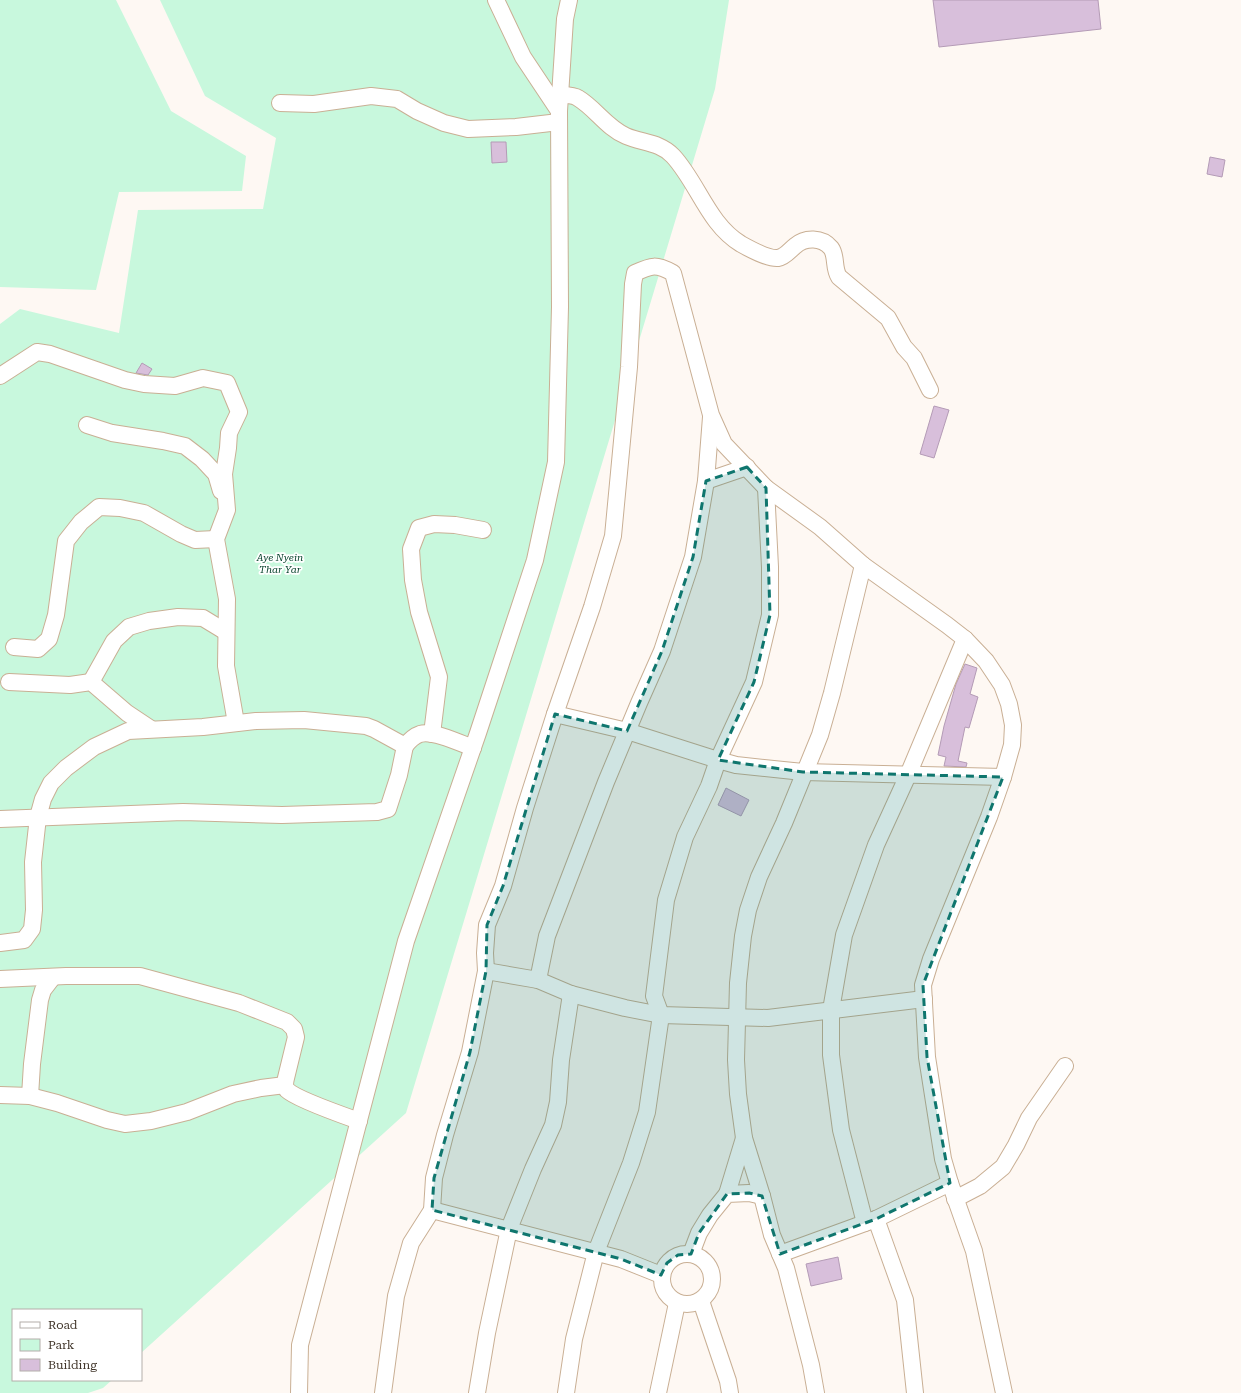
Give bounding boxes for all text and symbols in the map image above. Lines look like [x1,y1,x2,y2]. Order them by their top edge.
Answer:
park label: Aye Nyein Thar Yar [256,552,303,575]
legend [12,1309,142,1381]
text: Road [48,1318,78,1332]
text: Park [48,1338,75,1352]
text: Building [48,1358,97,1372]

